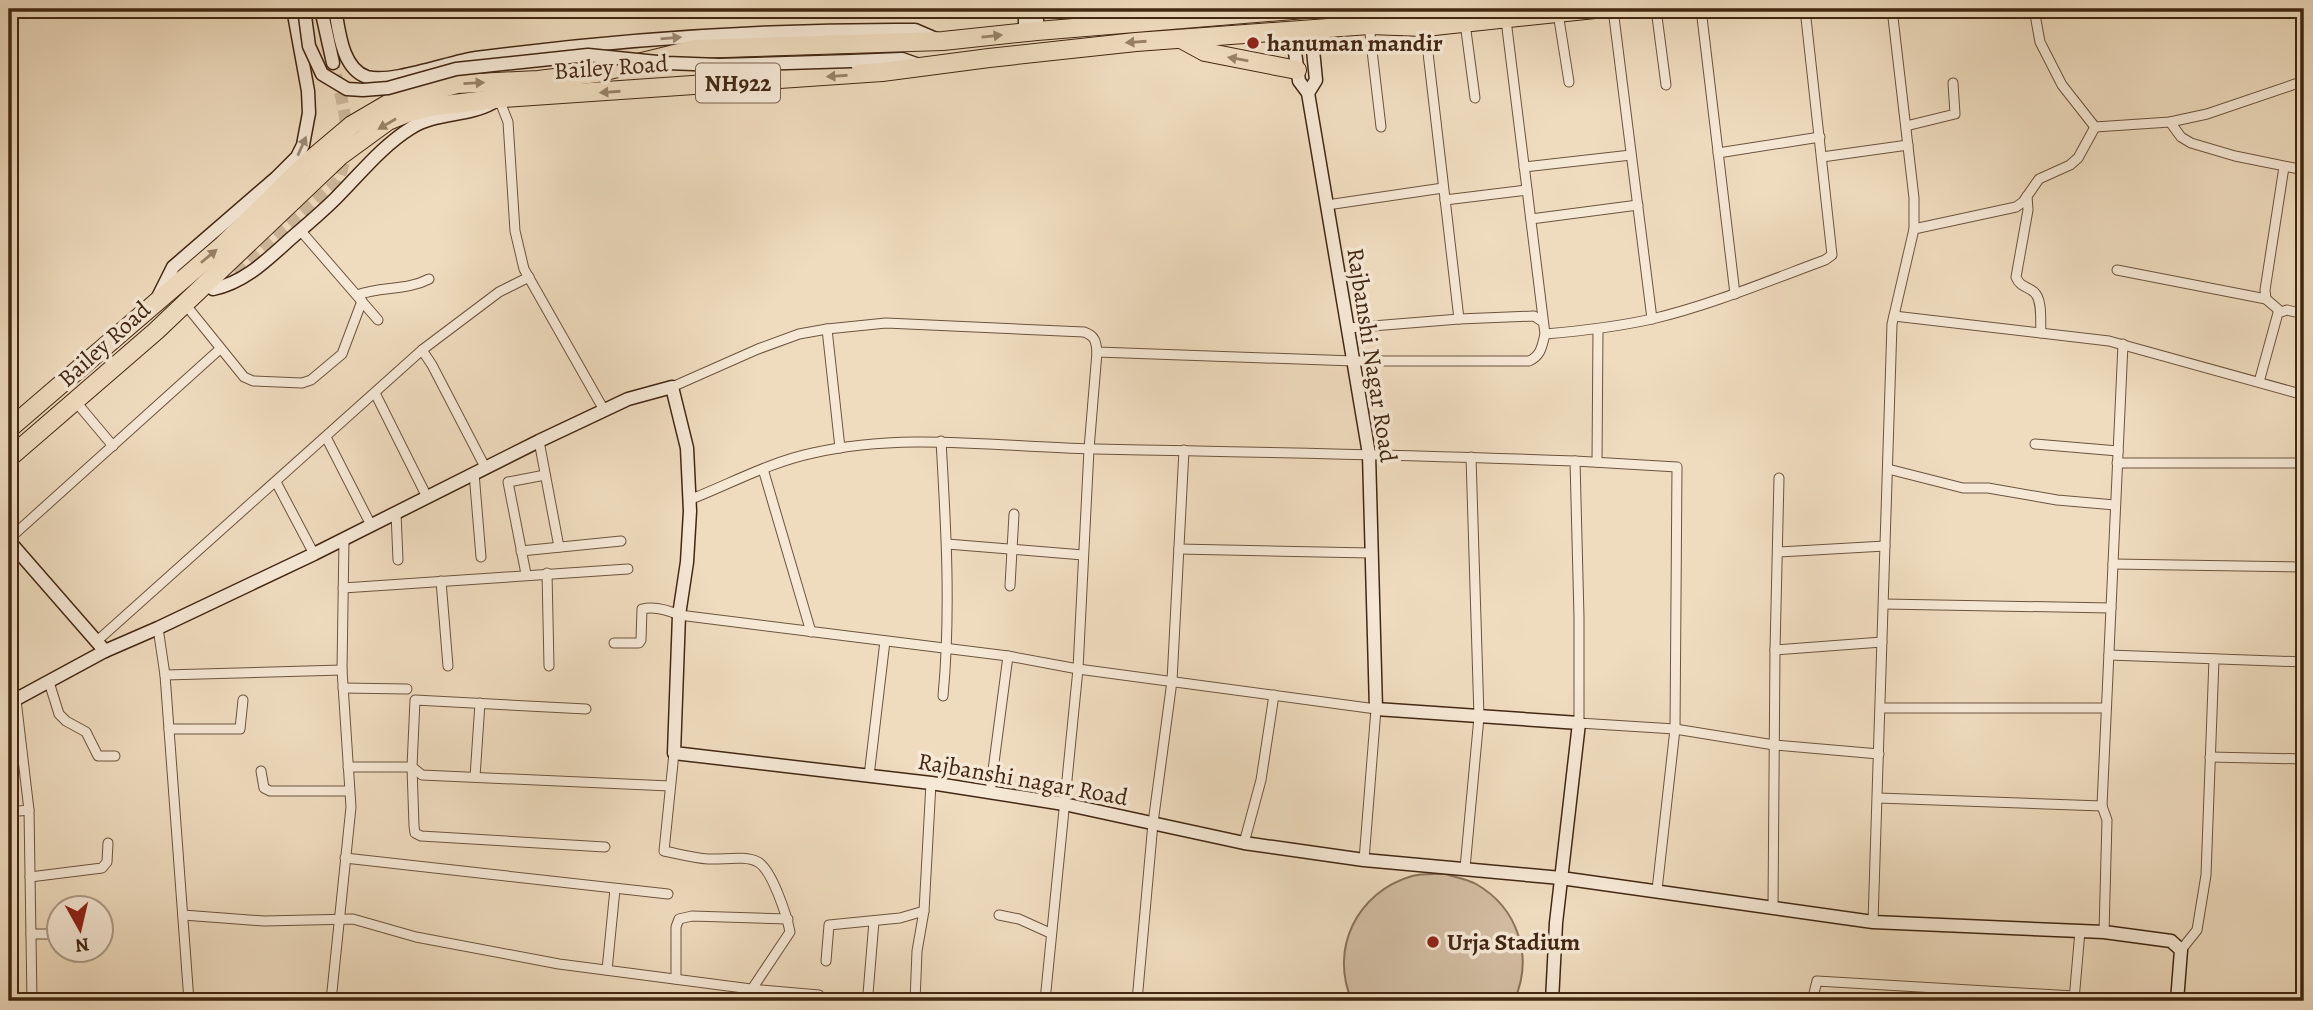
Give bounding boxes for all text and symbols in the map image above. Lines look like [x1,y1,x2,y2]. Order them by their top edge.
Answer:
place label: hanuman mandir [1267,27,1443,59]
one-way arrow [981,30,1003,41]
one-way arrow [660,32,682,43]
marker: hanuman mandir [1245,35,1261,51]
one-way arrow [1125,37,1147,48]
street label: Bailey Road [553,47,669,87]
one-way arrow [1227,53,1249,64]
road number: NH922 [696,64,780,102]
one-way arrow [826,71,848,82]
one-way arrow [464,78,486,89]
one-way arrow [599,87,621,98]
one-way arrow [378,117,397,130]
one-way arrow [297,135,308,156]
street label: Rajbanshi Nagar Road [1339,246,1405,465]
one-way arrow [200,249,218,264]
street label: Bailey Road [51,294,157,394]
street label: Rajbanshi nagar Road [915,745,1131,813]
north arrow [46,894,116,964]
place label: Urja Stadium [1447,926,1580,958]
text: N [73,931,91,959]
marker: Urja Stadium [1425,934,1441,950]

